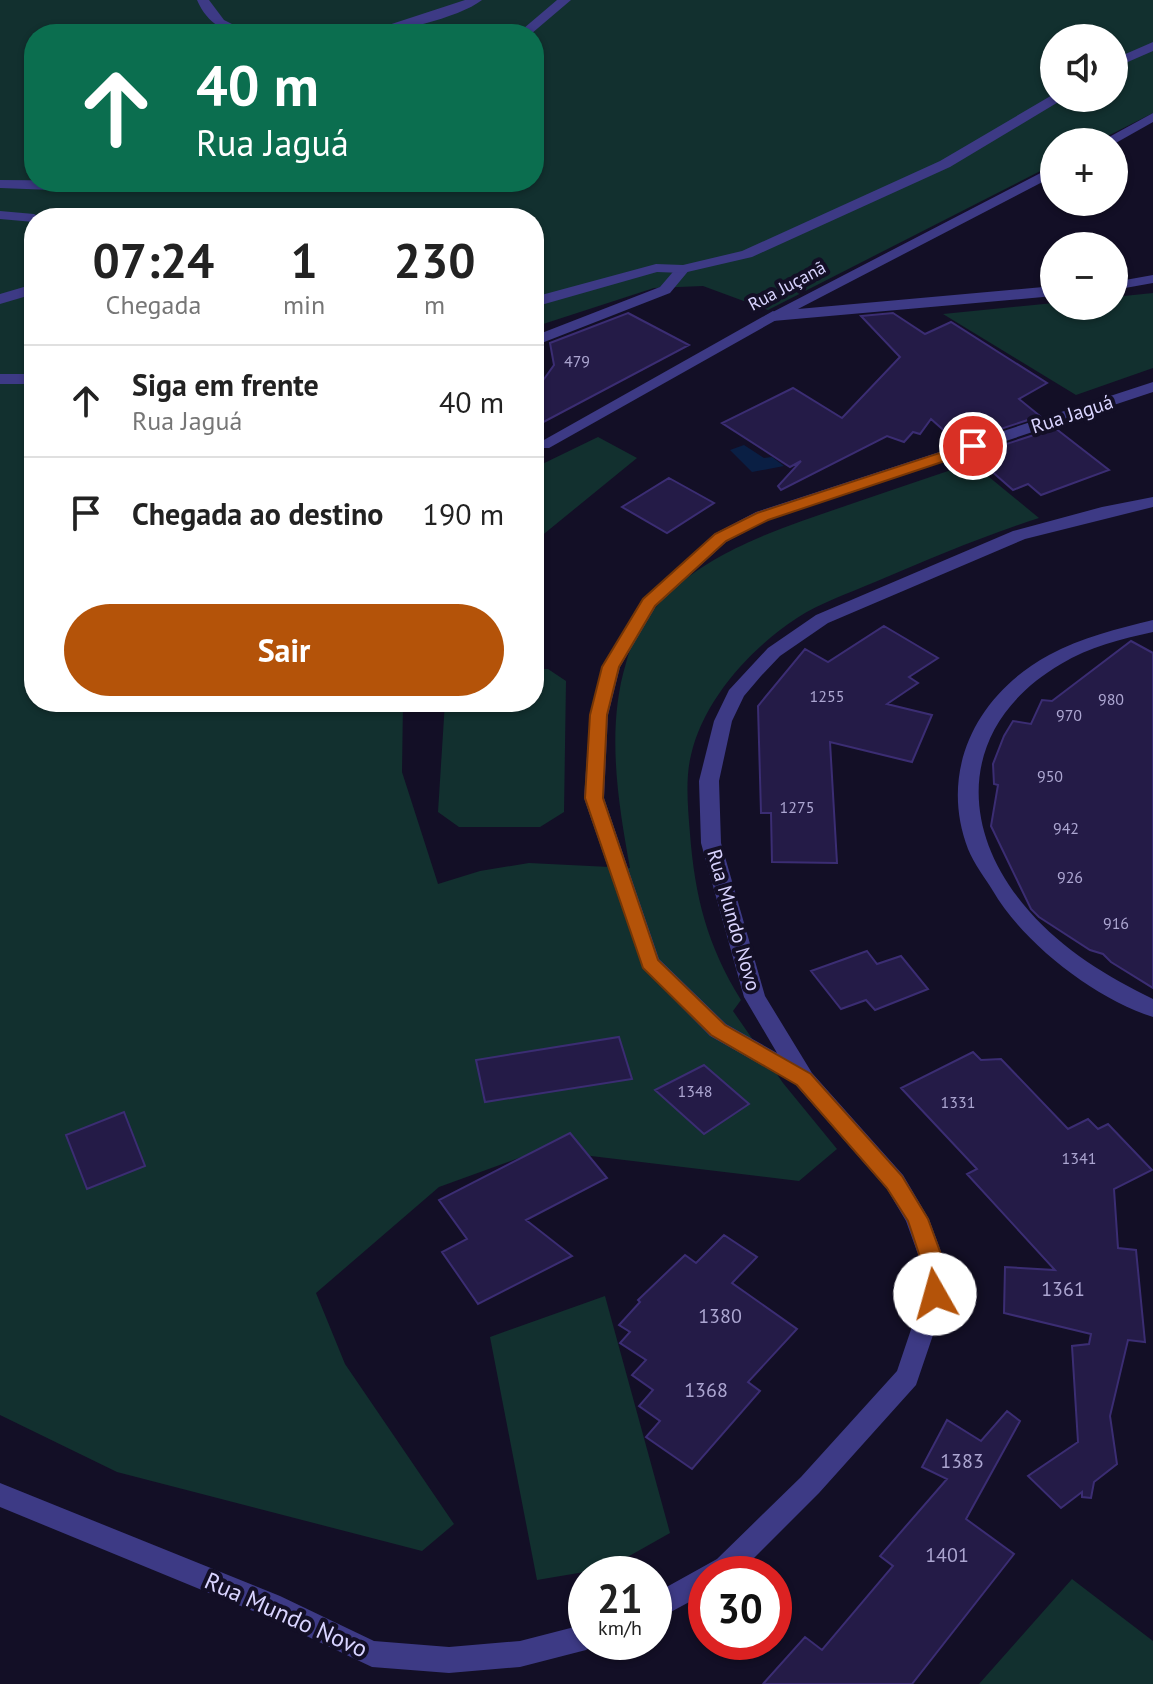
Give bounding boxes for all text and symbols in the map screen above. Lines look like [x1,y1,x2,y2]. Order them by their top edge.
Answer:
map controls [1040,24,1128,320]
button: sound [1040,24,1128,112]
text: 40 m [196,49,319,121]
icon: ahead [64,56,168,160]
text: Rua Jaguá [196,119,349,166]
button: + [1040,128,1128,216]
text: 07:24 [93,229,214,291]
text: 1 [290,229,318,291]
text: 230 [394,229,475,291]
button: − [1040,232,1128,320]
street label: Rua Juçanã [744,256,830,316]
text: Chegada [106,288,201,321]
text: min [283,288,325,321]
text: m [424,288,445,321]
house number: 479 [564,351,590,371]
text: Siga em frente [132,365,319,404]
icon: ahead [64,379,108,423]
text: 40 m [439,382,504,421]
street label: Rua Jaguá [1028,389,1116,439]
text: Rua Jaguá [132,404,242,437]
pin [939,412,1007,480]
icon: arrive [951,424,995,468]
icon: arrive [64,491,108,535]
text: Chegada ao destino [132,494,383,533]
text: 190 m [423,494,504,533]
button: Sair [64,604,504,696]
house number: 1255 [810,686,844,706]
house number: 980 [1098,689,1124,709]
house number: 970 [1056,705,1082,725]
house number: 950 [1037,766,1063,786]
house number: 1275 [780,797,814,817]
house number: 942 [1053,818,1079,838]
street label: Rua Mundo Novo [701,846,767,994]
house number: 926 [1057,867,1083,887]
house number: 916 [1103,913,1129,933]
house number: 1348 [678,1081,712,1101]
house number: 1331 [941,1092,975,1112]
house number: 1341 [1062,1148,1096,1168]
position arrow [893,1252,977,1336]
house number: 1361 [1041,1276,1085,1302]
house number: 1380 [698,1303,742,1329]
house number: 1368 [684,1377,728,1403]
house number: 1383 [940,1448,984,1474]
house number: 1401 [925,1542,969,1568]
speed limit sign: 30 [688,1556,792,1660]
street label: Rua Mundo Novo [200,1565,373,1664]
text: 21 [597,1572,643,1624]
text: km/h [598,1615,642,1641]

